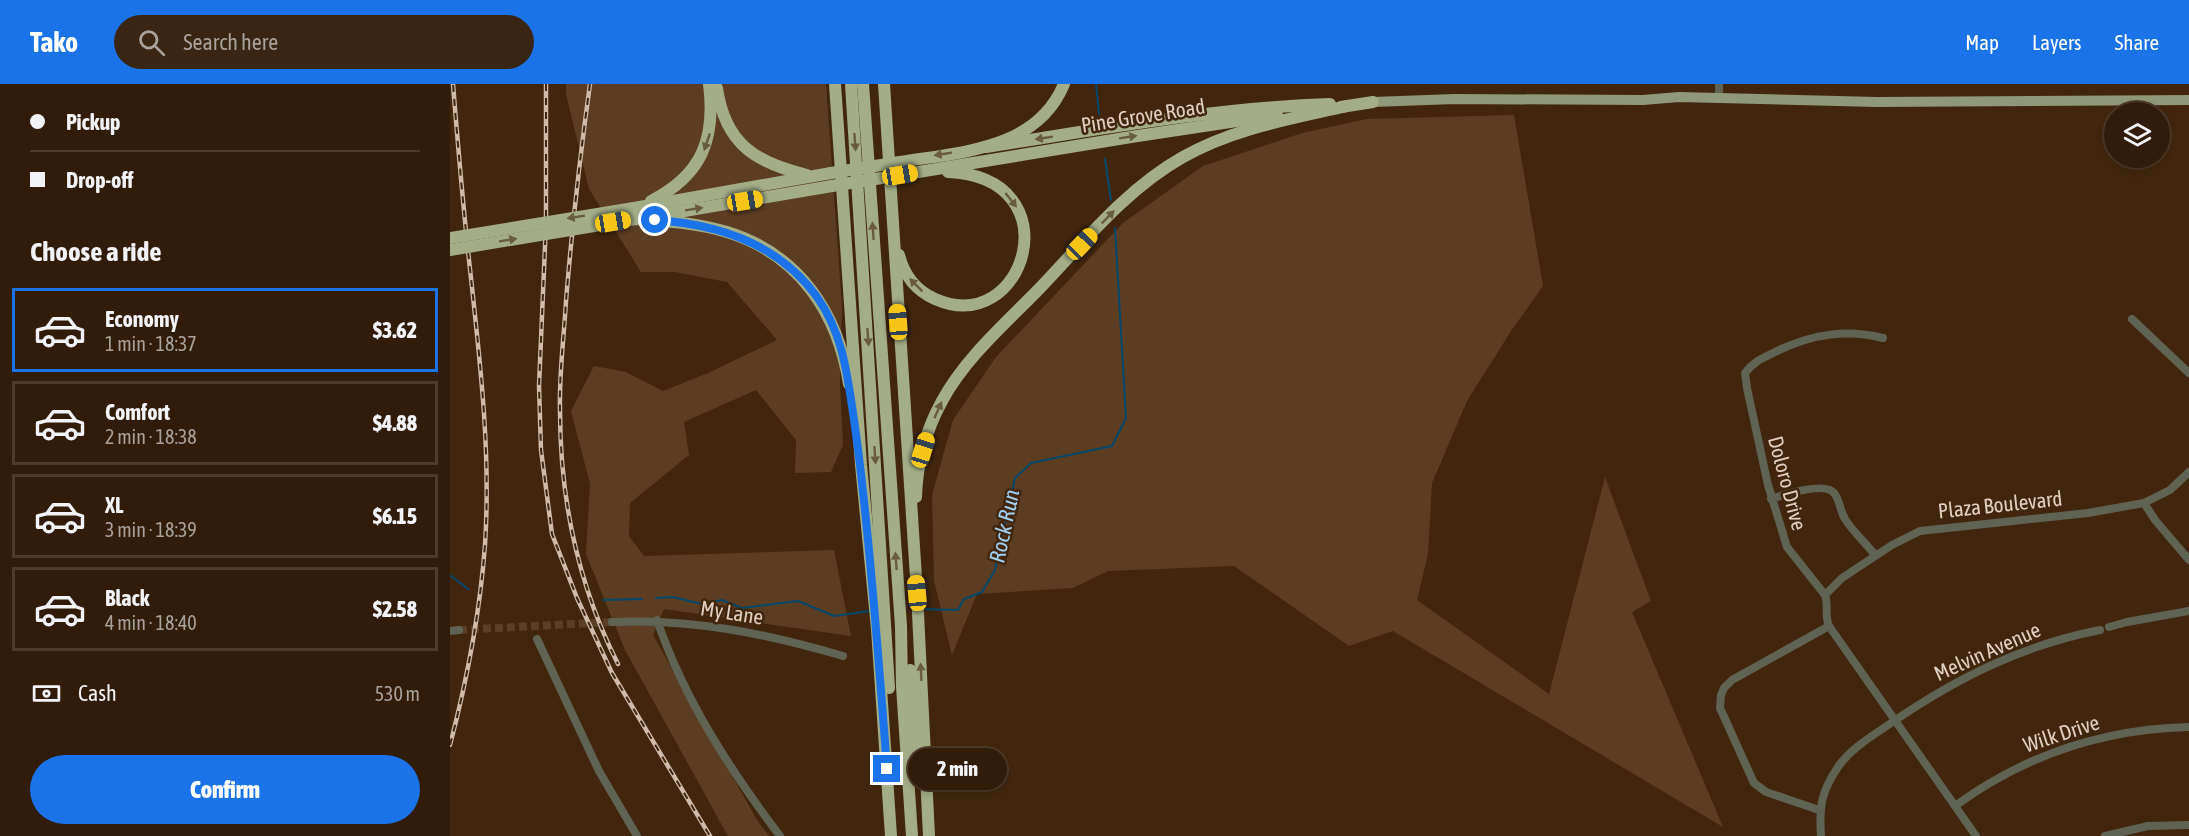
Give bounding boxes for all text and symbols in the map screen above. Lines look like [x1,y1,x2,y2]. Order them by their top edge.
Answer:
search box [114,15,534,69]
text: Tako [30,26,78,58]
icon: search [135,26,168,59]
text: Search here [183,29,278,55]
text: Map [1965,30,1999,54]
text: Layers [2032,30,2082,54]
text: Share [2115,30,2159,54]
street label: Pine Grove Road [1079,93,1207,137]
map controls [2104,102,2170,168]
button: layers [2104,102,2170,168]
text: Pickup [66,109,121,135]
one-way arrow [1119,132,1138,141]
one-way arrow [701,133,711,151]
one-way arrow [850,133,860,152]
one-way arrow [1034,134,1053,143]
one-way arrow [933,150,952,159]
car [881,163,919,187]
text: Drop-off [66,167,133,193]
car [726,189,764,213]
one-way arrow [1005,192,1018,208]
one-way arrow [684,204,703,213]
route start [641,206,668,233]
car [594,210,632,234]
one-way arrow [1101,210,1115,225]
one-way arrow [567,213,586,222]
one-way arrow [868,222,877,241]
car [1063,225,1101,263]
one-way arrow [498,235,517,244]
text: Choose a ride [30,236,162,267]
one-way arrow [909,278,923,293]
icon: car [33,303,87,357]
car [888,303,908,341]
text: Economy [105,306,179,332]
text: $3.62 [373,317,417,343]
one-way arrow [863,327,872,346]
text: 1 min · 18:37 [105,332,197,355]
icon: car [33,396,87,450]
text: Comfort [105,399,170,425]
one-way arrow [933,400,943,418]
text: $4.88 [373,410,417,436]
text: 2 min · 18:38 [105,425,197,448]
car [909,430,937,470]
street label: Doloro Drive [1764,433,1812,533]
one-way arrow [870,446,880,465]
street label: Plaza Boulevard [1937,486,2063,522]
water label: Rock Run [984,487,1025,565]
icon: car [33,489,87,543]
text: XL [105,492,123,518]
text: $6.15 [373,503,417,529]
text: 3 min · 18:39 [105,518,197,541]
one-way arrow [892,551,901,570]
car [906,574,928,612]
icon: car [33,582,87,636]
text: Black [105,585,149,611]
street label: My Lane [699,595,765,629]
text: $2.58 [373,596,417,622]
text: 4 min · 18:40 [105,611,197,634]
street label: Melvin Avenue [1930,617,2044,685]
one-way arrow [917,663,926,682]
icon: cash [30,677,63,710]
text: Cash [78,680,117,706]
text: 530 m [375,682,420,705]
street label: Wilk Drive [2020,709,2102,757]
callout: 2 min [908,748,1007,790]
button: Confirm [30,755,420,824]
route end [873,755,900,782]
text: 2 min [937,757,978,780]

